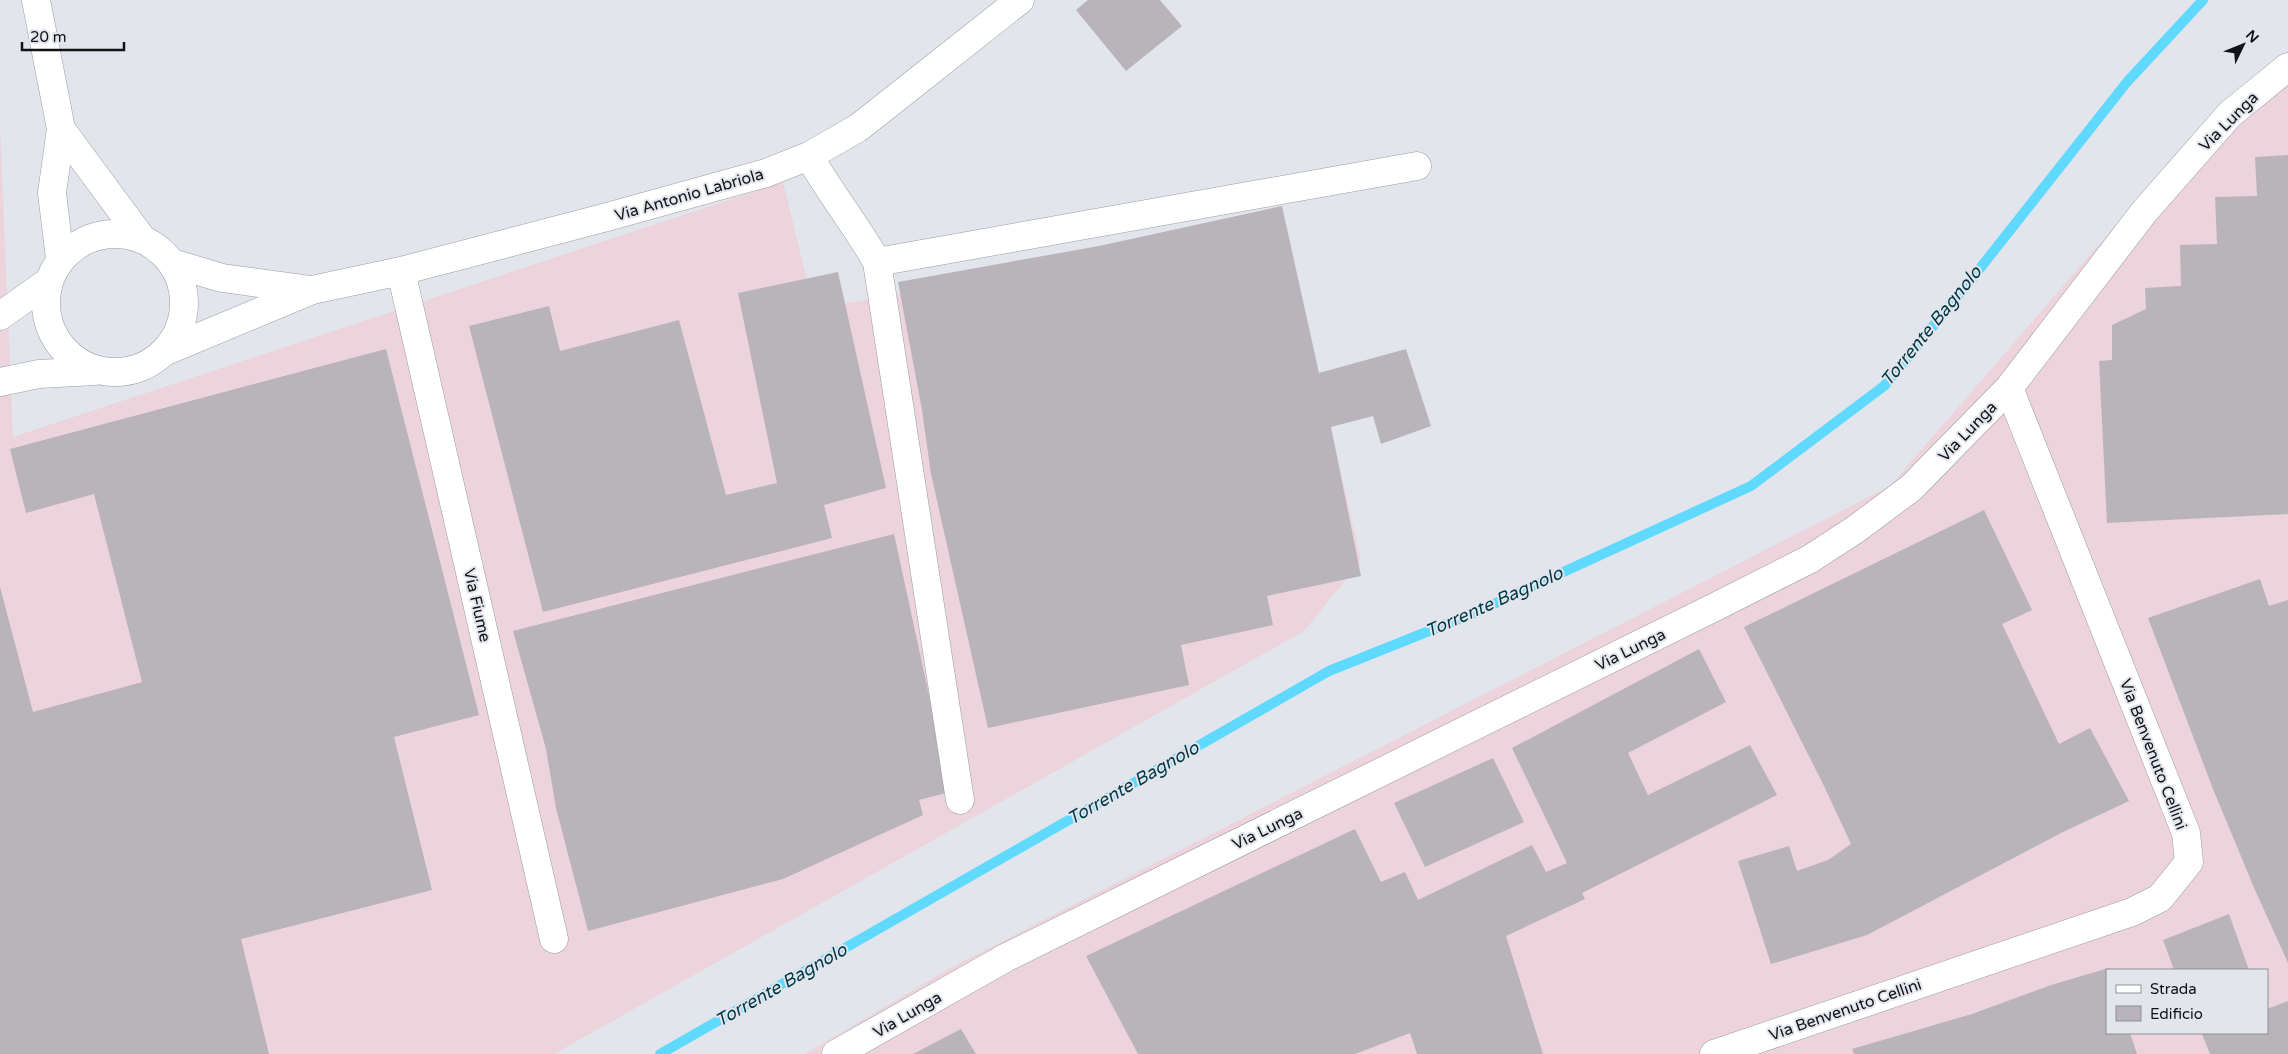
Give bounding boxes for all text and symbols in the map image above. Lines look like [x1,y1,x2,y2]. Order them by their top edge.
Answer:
scale bar [22,20,125,52]
north arrow [2218,20,2268,70]
text: N [2242,27,2262,46]
text: 20 m [30,28,67,46]
street label: Via Lunga [2195,88,2263,156]
street label: Via Antonio Labriola [613,164,766,226]
water label: Torrente Bagnolo [1876,261,1987,390]
street label: Via Lunga [1934,397,2001,466]
water label: Torrente Bagnolo [1422,561,1567,642]
street label: Via Fiume [459,566,495,644]
street label: Via Lunga [1592,624,1669,676]
street label: Via Benvenuto Cellini [2115,676,2191,833]
water label: Torrente Bagnolo [1063,736,1204,830]
street label: Via Lunga [1229,803,1306,855]
water label: Torrente Bagnolo [711,938,852,1032]
legend [2106,969,2268,1034]
street label: Via Benvenuto Cellini [1766,974,1924,1045]
text: Strada [2150,980,2197,998]
street label: Via Lunga [870,987,945,1042]
text: Edificio [2150,1005,2203,1023]

